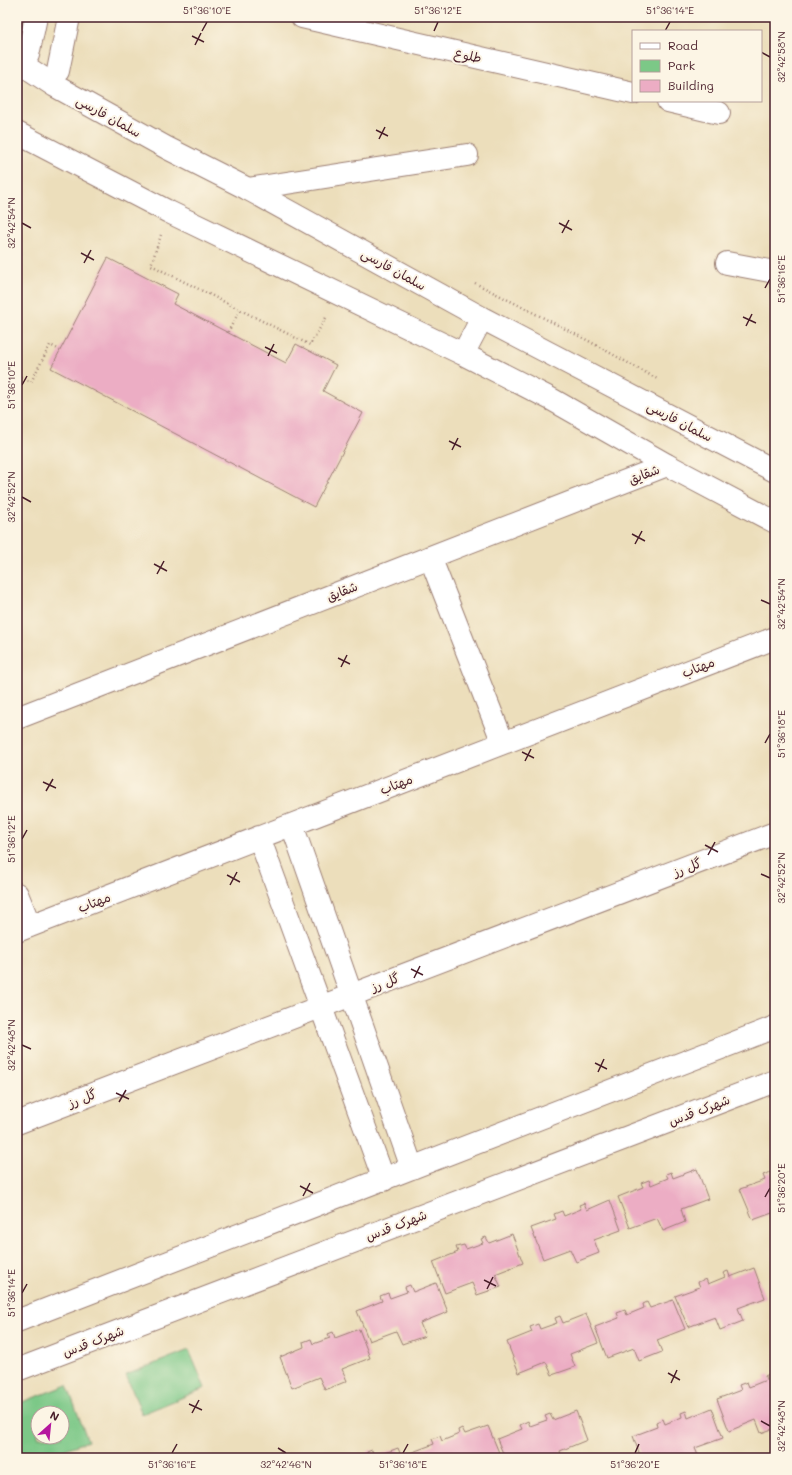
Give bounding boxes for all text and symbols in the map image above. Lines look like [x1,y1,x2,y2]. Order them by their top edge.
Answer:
text: 51°36'10"E [183,3,231,17]
text: 51°36'12"E [414,3,462,17]
text: 51°36'14"E [646,3,694,17]
legend [632,30,762,102]
text: 32°42'58"N [774,31,788,83]
text: Road [668,37,698,53]
street label: طلوع [452,43,484,68]
text: Park [668,57,695,73]
text: Building [668,77,714,93]
street label: سلمان فارسی [73,91,145,142]
text: 32°42'54"N [4,197,18,249]
street label: سلمان فارسی [358,244,430,295]
text: 51°36'16"E [774,255,788,303]
text: 51°36'10"E [4,361,18,409]
street label: سلمان فارسی [644,396,716,447]
street label: شقايق [626,460,662,488]
text: 32°42'52"N [4,471,18,523]
street label: شقايق [324,577,360,605]
text: 32°42'54"N [774,578,788,630]
street label: مهتاب [679,653,717,681]
text: 51°36'18"E [774,710,788,758]
street label: مهتاب [377,770,415,798]
text: 51°36'12"E [4,815,18,863]
text: 32°42'52"N [774,852,788,904]
street label: گل رز [669,853,704,881]
street label: مهتاب [75,888,113,916]
street label: گل رز [367,968,402,996]
text: 32°42'48"N [4,1019,18,1071]
street label: گل رز [64,1084,99,1112]
street label: شهرک قدس [666,1090,732,1129]
text: 51°36'20"E [774,1163,788,1213]
street label: شهرک قدس [363,1205,429,1244]
text: 51°36'14"E [4,1269,18,1317]
street label: شهرک قدس [60,1321,126,1360]
text: 32°42'48"N [774,1400,788,1452]
north arrow [30,1405,70,1445]
text: N [48,1407,62,1424]
text: 51°36'16"E [148,1457,196,1471]
text: 32°42'46"N [260,1457,312,1471]
text: 51°36'18"E [379,1457,427,1471]
text: 51°36'20"E [610,1457,660,1471]

